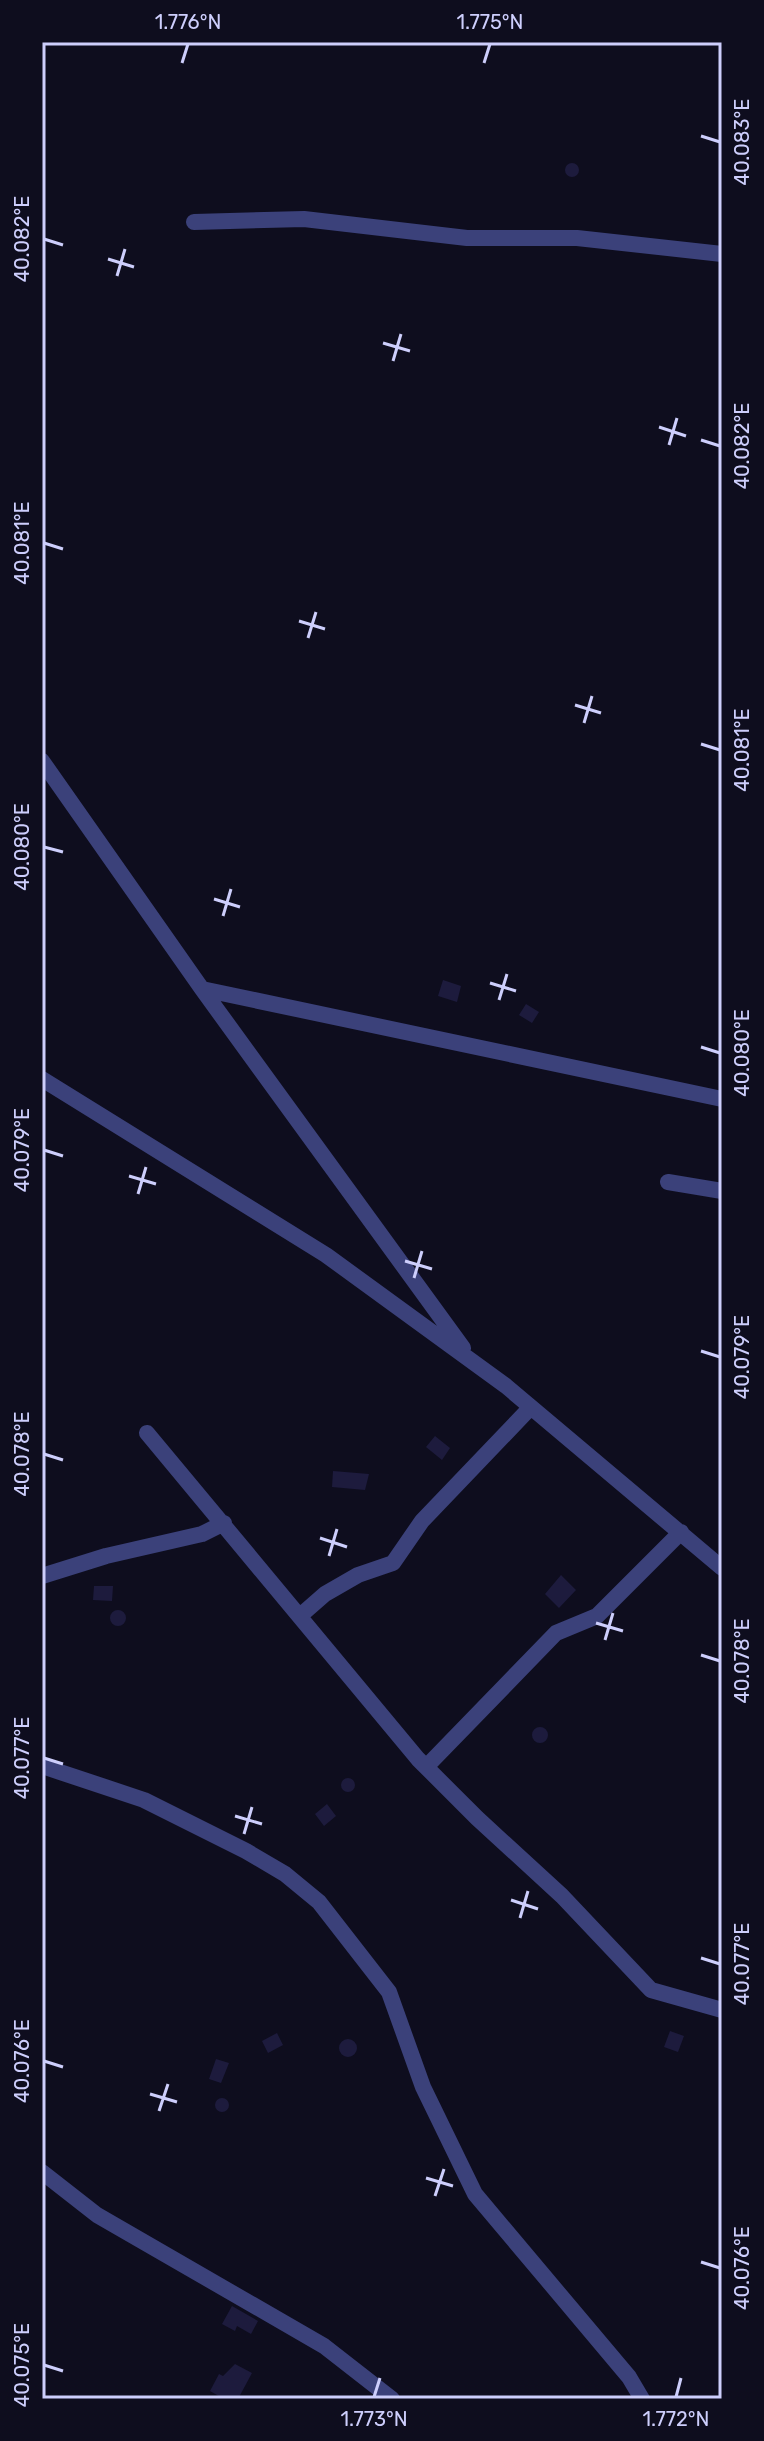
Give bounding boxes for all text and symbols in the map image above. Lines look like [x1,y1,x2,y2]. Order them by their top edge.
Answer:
text: 1.776°N [155,10,221,34]
text: 1.775°N [456,10,524,34]
text: 40.083°E [730,99,754,185]
text: 40.082°E [10,196,34,282]
text: 40.082°E [730,403,754,489]
text: 40.081°E [10,501,34,585]
text: 40.081°E [730,708,754,792]
text: 40.080°E [10,803,34,891]
text: 40.080°E [730,1009,754,1097]
text: 40.079°E [10,1108,34,1192]
text: 40.079°E [730,1315,754,1399]
text: 40.078°E [10,1411,34,1497]
text: 40.078°E [730,1618,754,1704]
text: 40.077°E [10,1717,34,1799]
text: 40.077°E [730,1923,754,2005]
text: 40.076°E [10,2019,34,2103]
text: 40.076°E [730,2226,754,2310]
text: 40.075°E [10,2323,34,2407]
text: 1.773°N [340,2407,408,2431]
text: 1.772°N [643,2407,709,2431]

